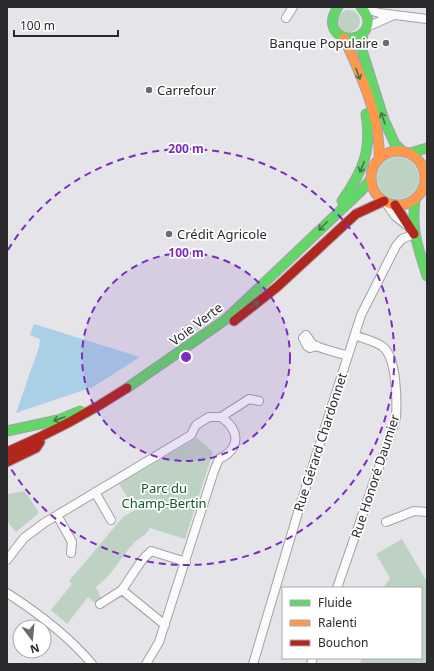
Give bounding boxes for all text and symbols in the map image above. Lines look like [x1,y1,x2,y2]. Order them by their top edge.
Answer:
scale bar [14,12,118,38]
text: 100 m [20,17,55,34]
place label: Banque Populaire [269,34,378,52]
marker: Banque Populaire [381,38,391,48]
one-way arrow [355,68,363,80]
place label: Carrefour [157,81,217,99]
marker: Carrefour [144,85,154,95]
one-way arrow [379,111,386,124]
text: 200 m [168,140,204,157]
one-way arrow [358,160,366,172]
one-way arrow [318,221,328,231]
place label: Crédit Agricole [177,225,267,243]
marker: Crédit Agricole [164,229,174,239]
text: 100 m [168,244,204,261]
street label: Voie Verte [166,298,226,350]
one-way arrow [249,300,260,309]
centre of rings [179,350,193,364]
street label: Rue Gérard Chardonnet [289,370,351,514]
street label: Rue Honoré Daumier [346,411,404,540]
one-way arrow [54,415,66,423]
park label: Parc du Champ-Bertin [121,479,207,512]
legend [282,587,422,659]
text: Fluide [318,594,352,611]
text: Ralenti [318,614,357,631]
north arrow [12,619,52,659]
text: Bouchon [318,634,368,651]
text: N [29,641,41,658]

